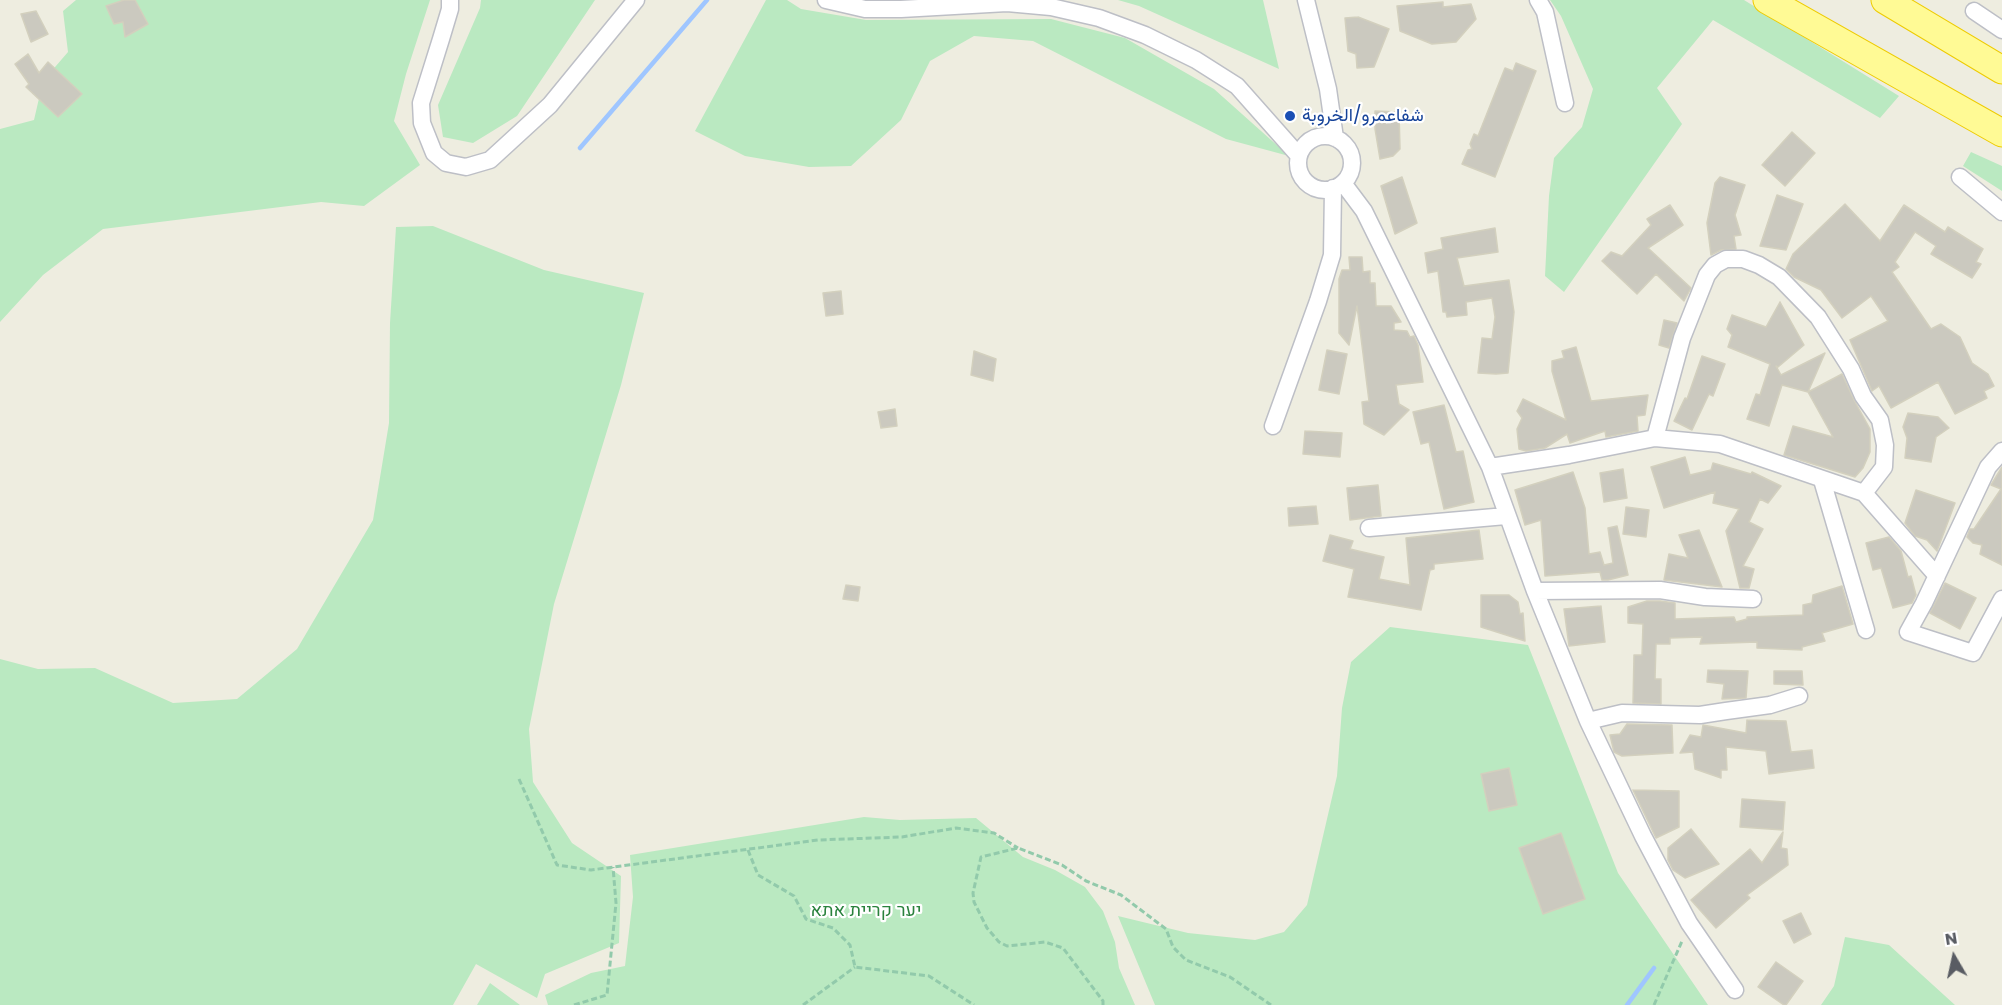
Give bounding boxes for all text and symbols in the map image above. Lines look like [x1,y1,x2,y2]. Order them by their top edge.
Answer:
place label: شفاعمرو/الخروبة [1302,105,1424,127]
marker: شفاعمرو/الخروبة [1283,109,1297,123]
park label: יער קריית אתא [811,900,921,922]
text: N [1943,926,1959,951]
north arrow [1924,927,1984,987]

